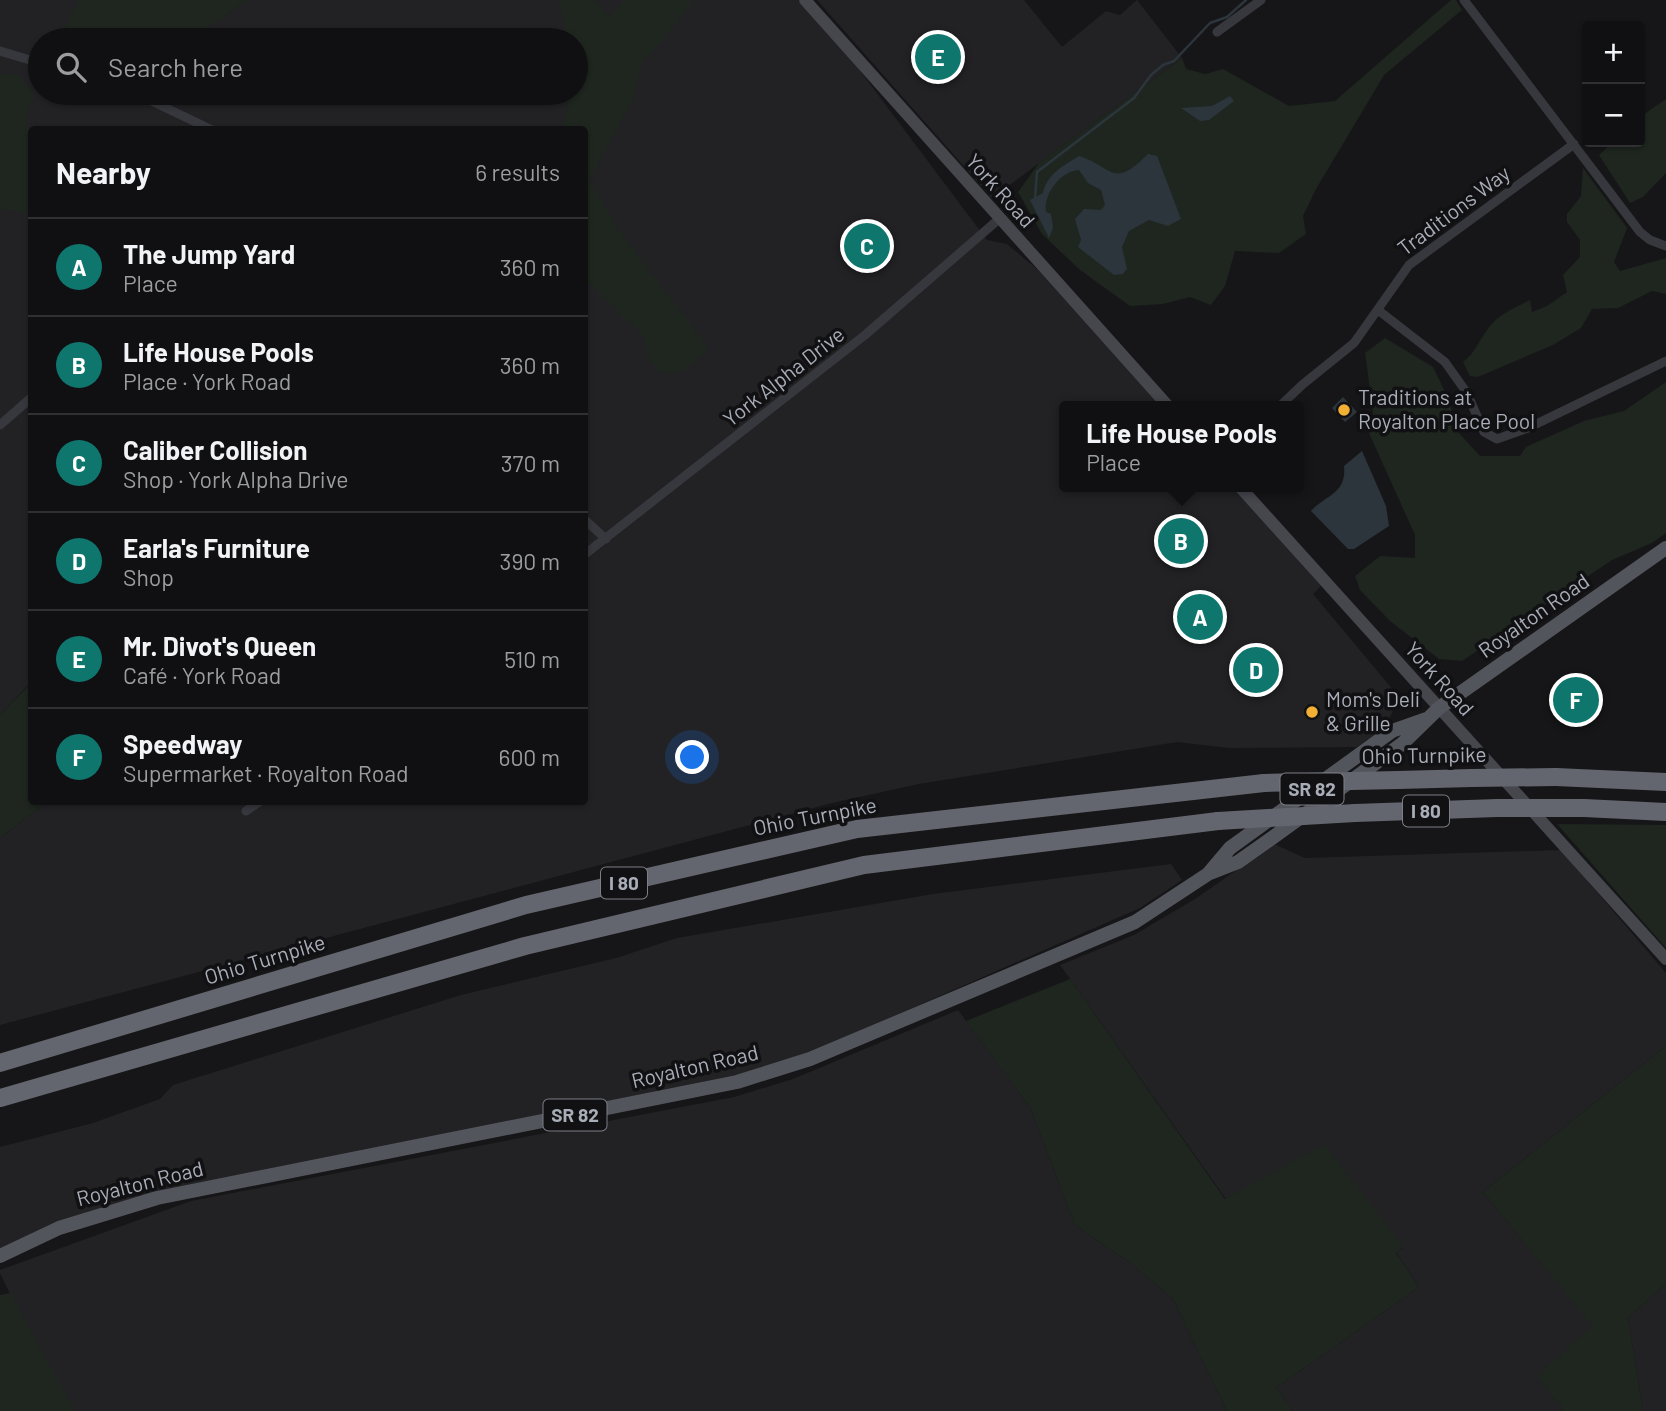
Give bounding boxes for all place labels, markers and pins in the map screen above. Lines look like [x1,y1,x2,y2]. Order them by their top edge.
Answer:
pin: E [915,31,961,83]
pin: C [844,220,890,272]
place label: Traditions at Royalton Place Pool [1358,384,1535,433]
marker: Traditions at Royalton Place Pool [1336,402,1352,418]
pin: B [1158,515,1204,567]
pin: A [1177,591,1223,643]
pin: D [1233,644,1279,696]
pin: F [1553,674,1599,726]
place label: Mom's Deli & Grille [1326,686,1420,735]
marker: Mom's Deli & Grille [1304,704,1320,720]

